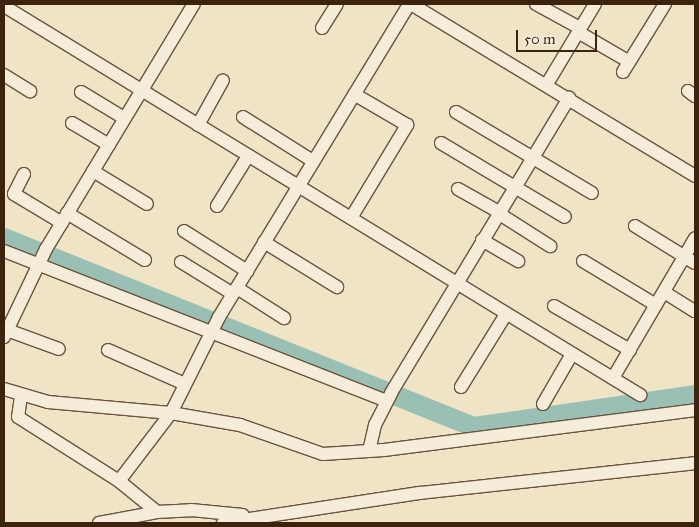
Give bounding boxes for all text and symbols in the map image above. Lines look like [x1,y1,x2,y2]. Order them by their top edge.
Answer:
scale bar [519,20,600,52]
text: 50 m [524,30,556,48]

